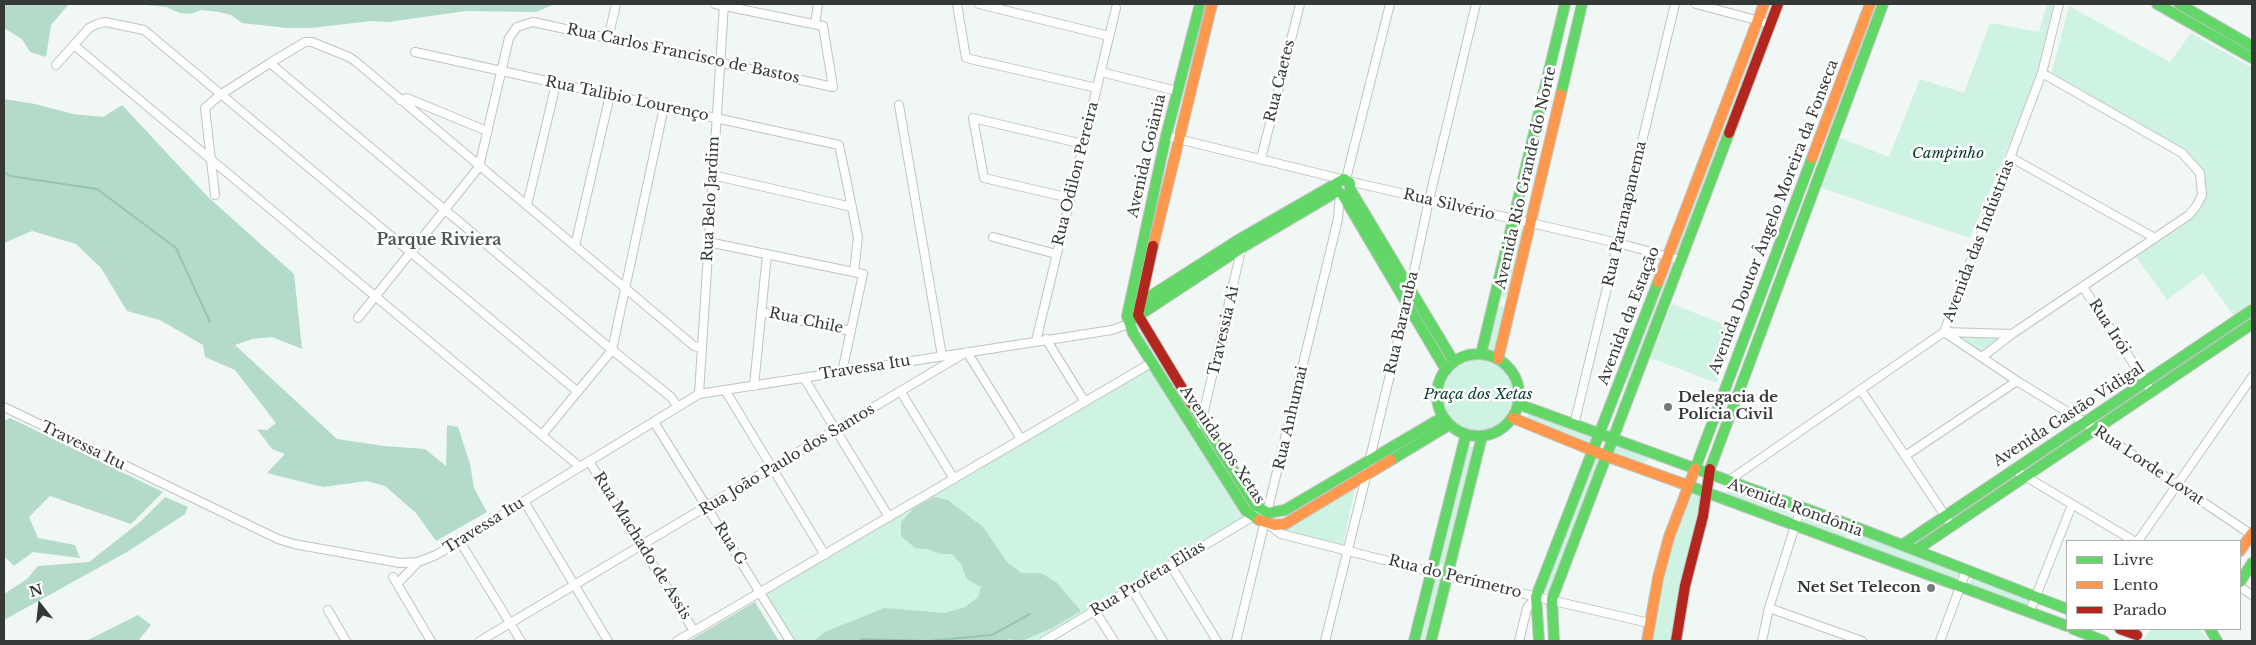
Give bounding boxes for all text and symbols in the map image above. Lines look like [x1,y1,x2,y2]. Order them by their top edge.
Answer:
street label: Rua Carlos Francisco de Bastos [565,21,801,87]
street label: Rua Caetes [1261,38,1299,124]
street label: Avenida Doutor Ângelo Moreira da Fonseca [1706,57,1842,377]
street label: Avenida Rio Grande do Norte [1492,65,1560,291]
street label: Rua Talibio Lourenço [544,73,710,125]
street label: Avenida Goiânia [1124,92,1170,220]
street label: Rua Odilon Pereira [1049,100,1103,248]
street label: Rua Belo Jardim [699,136,723,262]
street label: Rua Paranapanema [1599,139,1651,289]
park label: Campinho [1912,145,1984,163]
street label: Avenida das Indústrias [1940,157,2018,325]
street label: Rua Silvério [1401,186,1497,224]
district label: Parque Riviera [376,230,502,250]
street label: Avenida da Estação [1594,244,1664,388]
street label: Rua Bararuba [1381,270,1423,376]
street label: Travessia Ai [1205,284,1243,378]
street label: Rua Irói [2084,296,2134,358]
street label: Rua Chile [767,304,845,338]
street label: Travessa Itu [818,352,912,384]
street label: Avenida Gastão Vidigal [1990,359,2148,471]
street label: Rua Anhumai [1270,364,1312,472]
street label: Avenida dos Xetas [1176,383,1268,507]
park label: Praça dos Xetas [1423,386,1533,404]
place label: Delegacia de Polícia Civil [1678,389,1778,424]
street label: Rua João Paulo dos Santos [696,400,878,520]
marker: Delegacia de Polícia Civil [1662,401,1674,413]
street label: Travessa Itu [38,418,128,474]
street label: Rua Lorde Lovat [2091,423,2207,509]
street label: Rua Machado de Assis [589,469,695,623]
street label: Avenida Rondônia [1725,475,1865,541]
street label: Travessa Itu [440,494,528,558]
street label: Rua G [710,519,750,569]
street label: Rua Profeta Elias [1087,538,1209,620]
legend [2066,540,2241,630]
text: Livre [2113,550,2154,569]
street label: Rua do Perímetro [1387,552,1523,602]
text: Lento [2113,575,2158,594]
place label: Net Set Telecon [1797,579,1921,597]
north arrow [15,580,65,630]
text: N [27,580,45,601]
marker: Net Set Telecon [1925,582,1937,594]
text: Parado [2113,600,2167,619]

